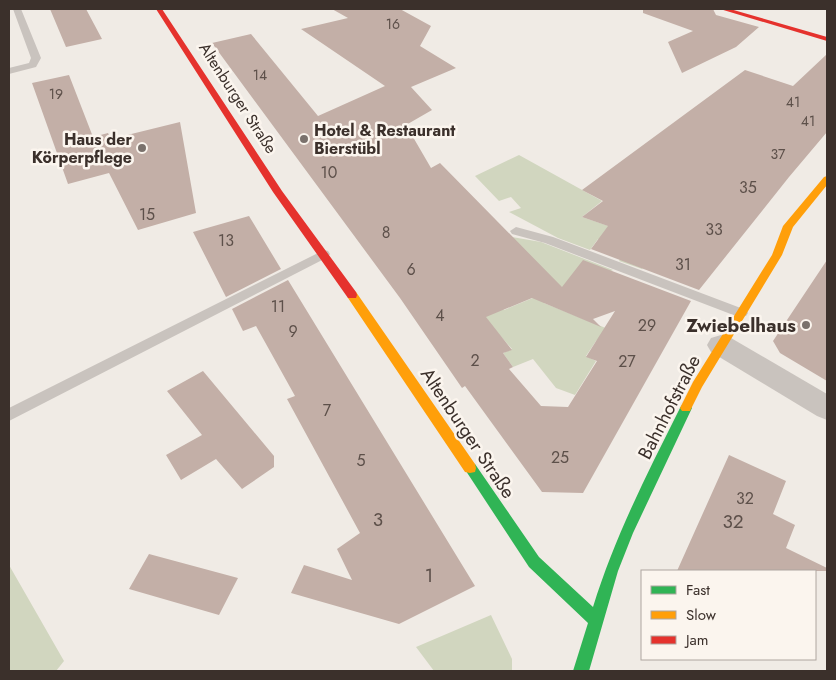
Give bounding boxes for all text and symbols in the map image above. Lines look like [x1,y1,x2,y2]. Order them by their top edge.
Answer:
house number: 16 [386,14,400,34]
street label: Altenburger Straße [193,38,283,158]
house number: 14 [253,65,267,85]
house number: 19 [49,84,63,104]
house number: 41 [786,92,800,112]
house number: 41 [801,111,815,131]
place label: Hotel & Restaurant Bierstübl [314,119,456,160]
place label: Haus der Körperpflege [32,128,132,169]
marker: Hotel & Restaurant Bierstübl [298,133,310,145]
marker: Haus der Körperpflege [136,142,148,154]
house number: 37 [771,144,786,164]
house number: 10 [321,161,337,184]
house number: 35 [739,176,757,199]
house number: 15 [139,203,155,226]
house number: 33 [705,218,723,241]
house number: 8 [382,221,390,244]
house number: 13 [218,229,234,252]
house number: 31 [675,253,691,276]
house number: 6 [406,258,416,281]
house number: 11 [271,295,285,318]
house number: 4 [435,304,445,327]
place label: Zwiebelhaus [686,312,796,339]
house number: 29 [638,314,656,337]
marker: Zwiebelhaus [800,319,812,331]
house number: 9 [288,320,298,343]
house number: 2 [470,349,480,372]
house number: 27 [618,350,636,373]
street label: Bahnhofstraße [631,350,707,464]
street label: Altenburger Straße [414,362,522,504]
house number: 7 [323,399,332,422]
house number: 25 [551,446,569,469]
house number: 5 [356,449,366,472]
house number: 32 [736,487,754,510]
house number: 3 [373,506,383,533]
house number: 32 [722,508,744,535]
house number: 1 [425,562,433,589]
legend [641,570,816,660]
text: Fast [686,579,710,601]
text: Slow [686,604,717,626]
text: Jam [684,629,709,651]

